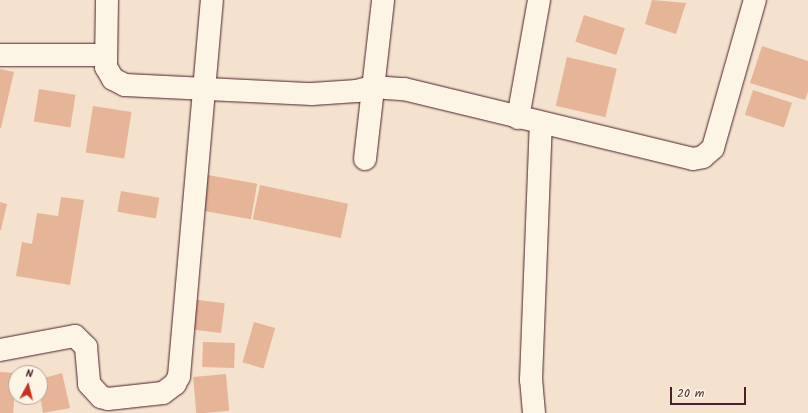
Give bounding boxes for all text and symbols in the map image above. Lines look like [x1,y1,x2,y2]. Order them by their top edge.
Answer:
north arrow [8,365,48,405]
text: N [25,365,34,383]
scale bar [672,379,748,405]
text: 20 m [677,384,704,403]

